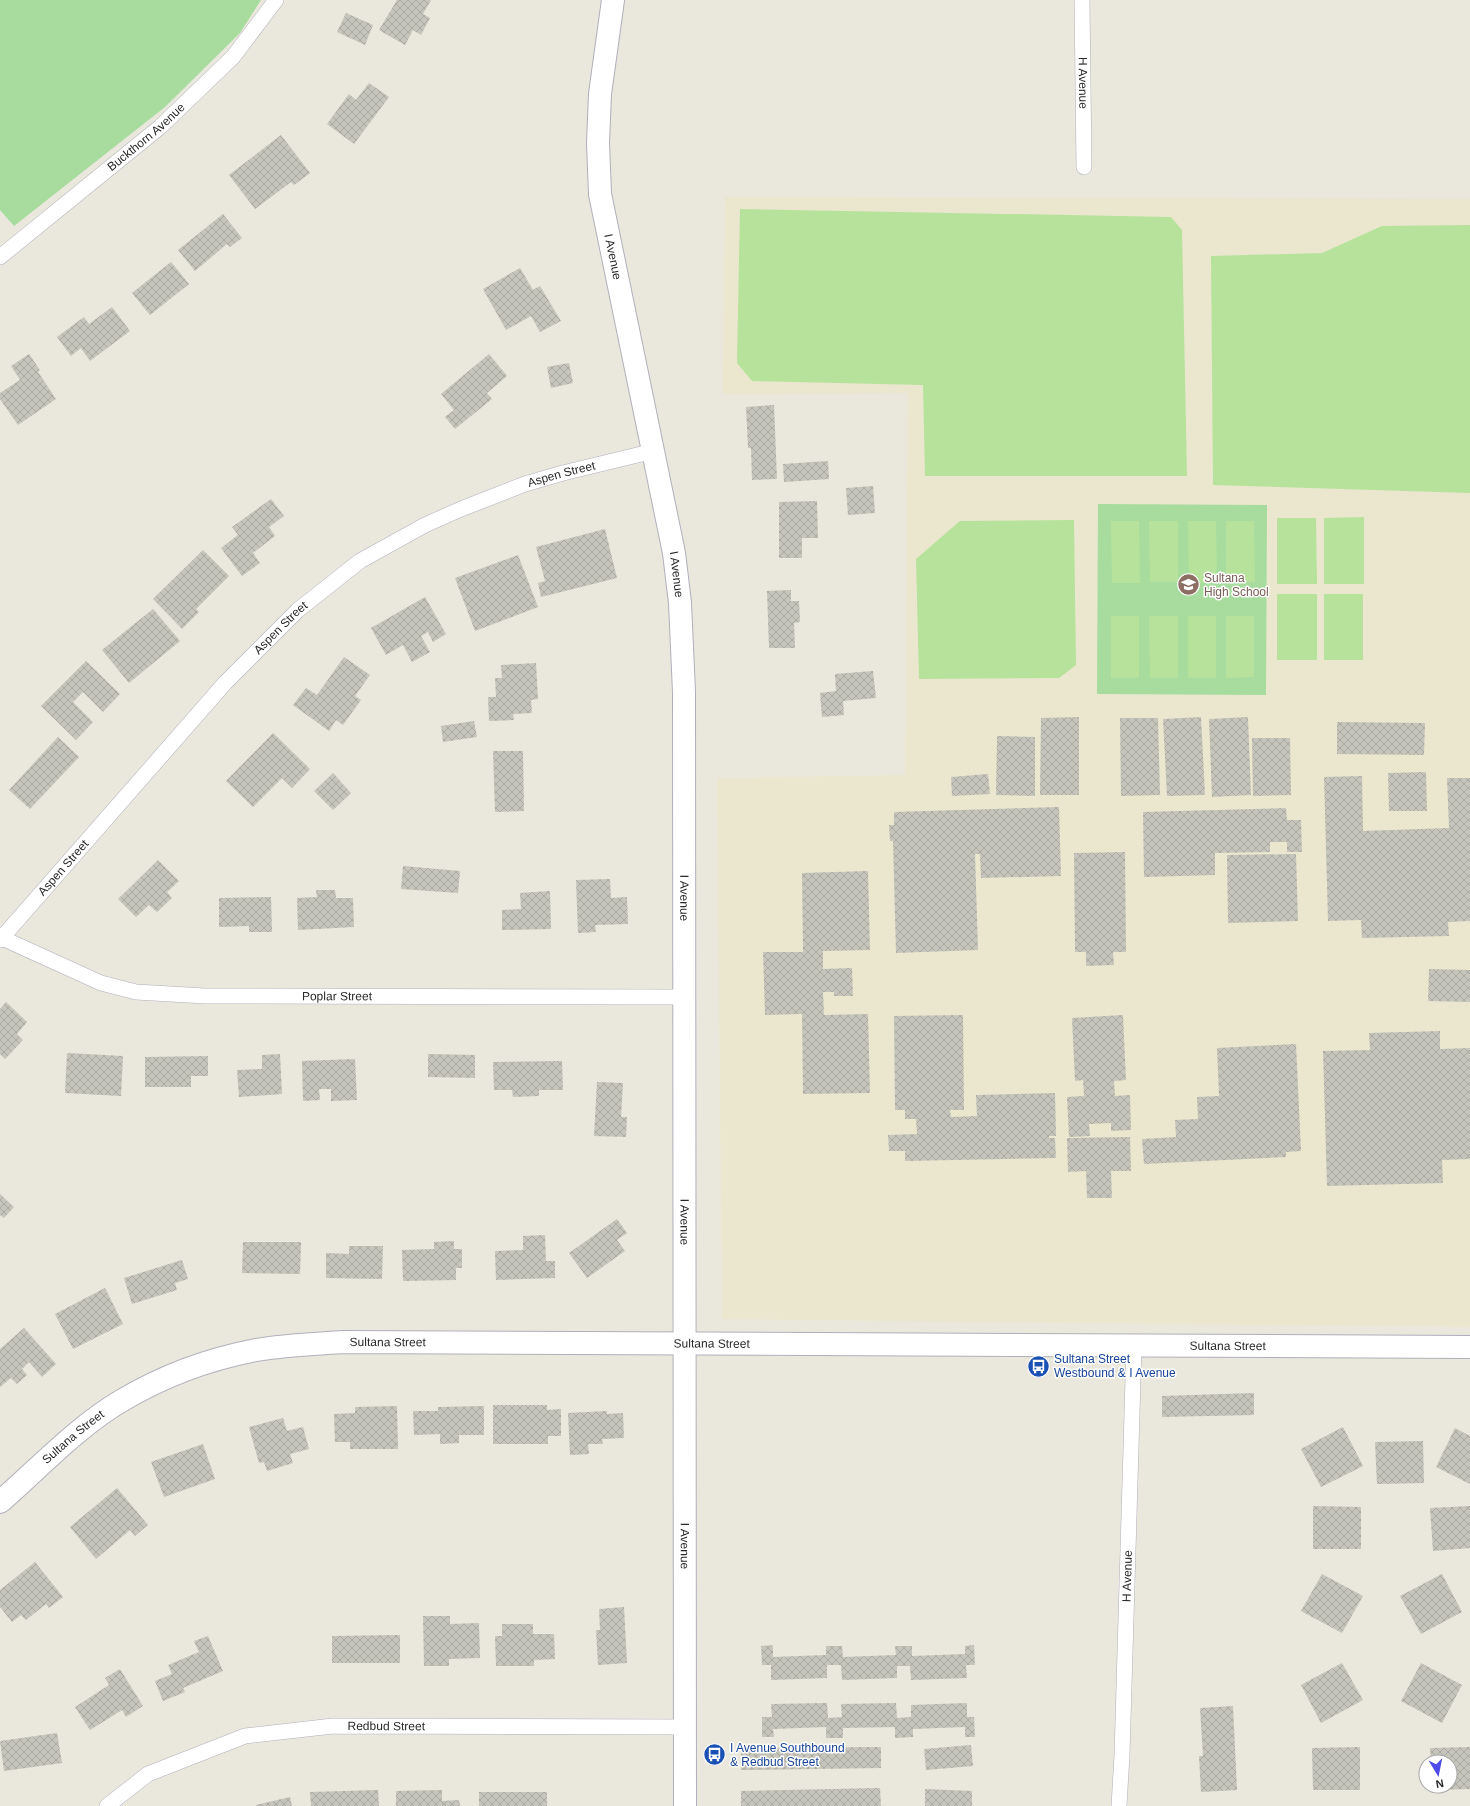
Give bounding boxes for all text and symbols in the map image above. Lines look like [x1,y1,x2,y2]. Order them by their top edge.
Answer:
street label: H Avenue [1076,57,1090,109]
street label: Buckthorn Avenue [105,100,188,174]
street label: I Avenue [601,232,625,281]
street label: Aspen Street [526,458,597,490]
street label: I Avenue [667,550,686,599]
place label: Sultana High School [1204,571,1269,599]
school or university icon: Sultana High School [1175,572,1201,598]
street label: Aspen Street [251,598,311,657]
street label: Aspen Street [35,837,92,899]
street label: I Avenue [677,875,691,922]
street label: Poplar Street [302,989,373,1003]
street label: I Avenue [677,1199,691,1246]
street label: Sultana Street [350,1335,427,1349]
street label: Sultana Street [674,1336,751,1351]
street label: Sultana Street [1190,1339,1267,1353]
place label: Sultana Street Westbound & I Avenue [1054,1352,1176,1380]
bus stop icon: Sultana Street Westbound & I Avenue [1025,1353,1051,1379]
street label: Sultana Street [39,1407,107,1467]
street label: I Avenue [678,1523,692,1570]
street label: H Avenue [1119,1550,1135,1602]
street label: Redbud Street [347,1719,426,1733]
place label: I Avenue Southbound & Redbud Street [730,1741,845,1769]
bus stop icon: I Avenue Southbound & Redbud Street [701,1742,727,1768]
north arrow [1418,1754,1458,1794]
text: N [1435,1777,1445,1790]

